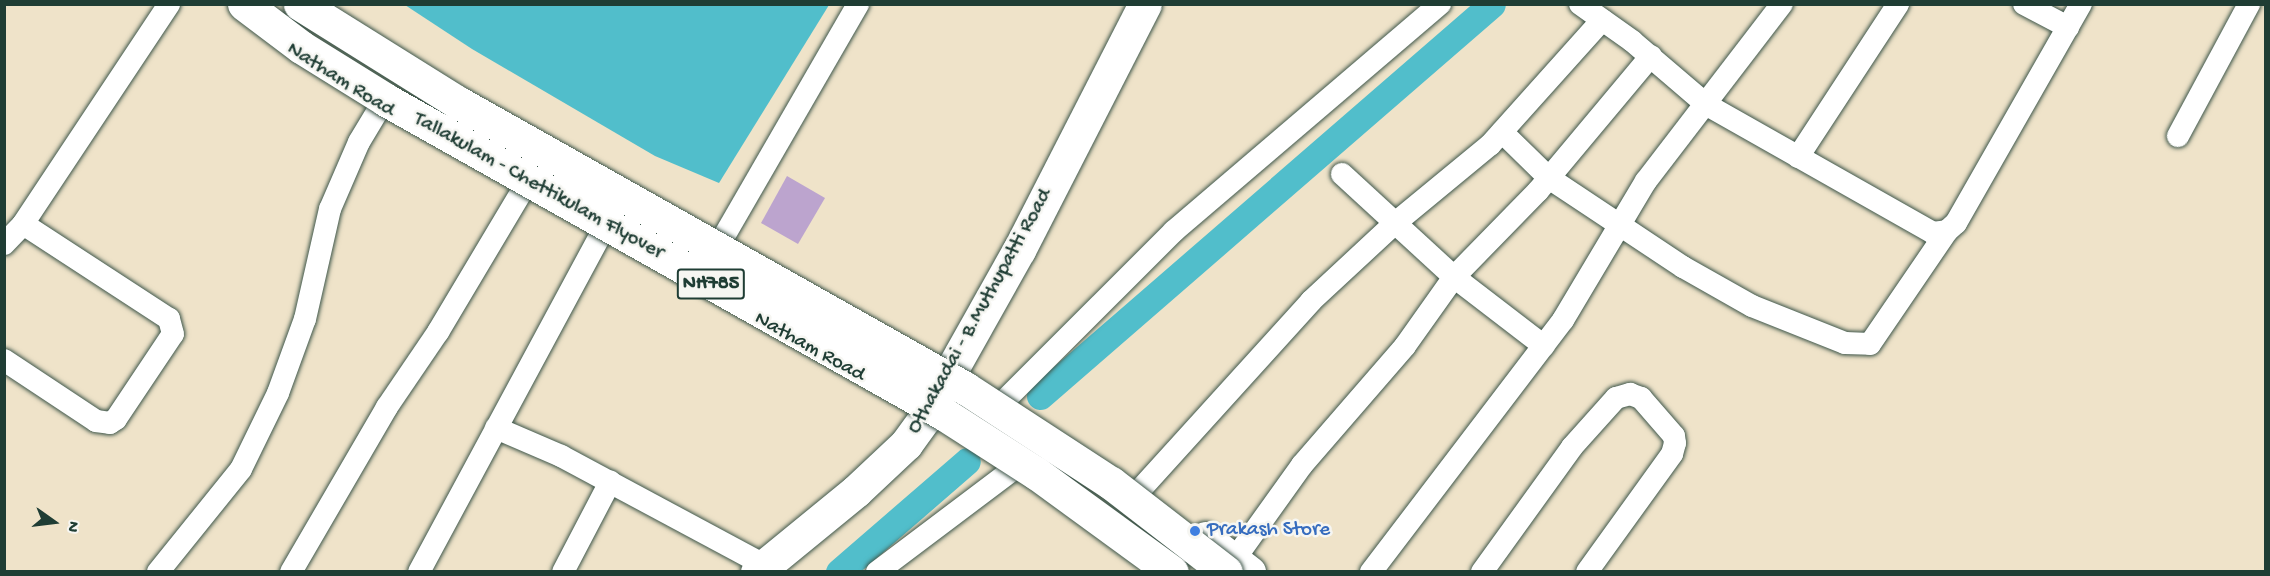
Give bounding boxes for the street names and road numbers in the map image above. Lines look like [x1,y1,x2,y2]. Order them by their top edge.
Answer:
street label: Natham Road [281,38,399,124]
street label: Tallakulam - Chettikulam Flyover [408,108,668,266]
street label: Othakadai - B.Muthupatti Road [903,185,1059,439]
road number: NH785 [676,267,746,301]
street label: Natham Road [749,307,869,389]

